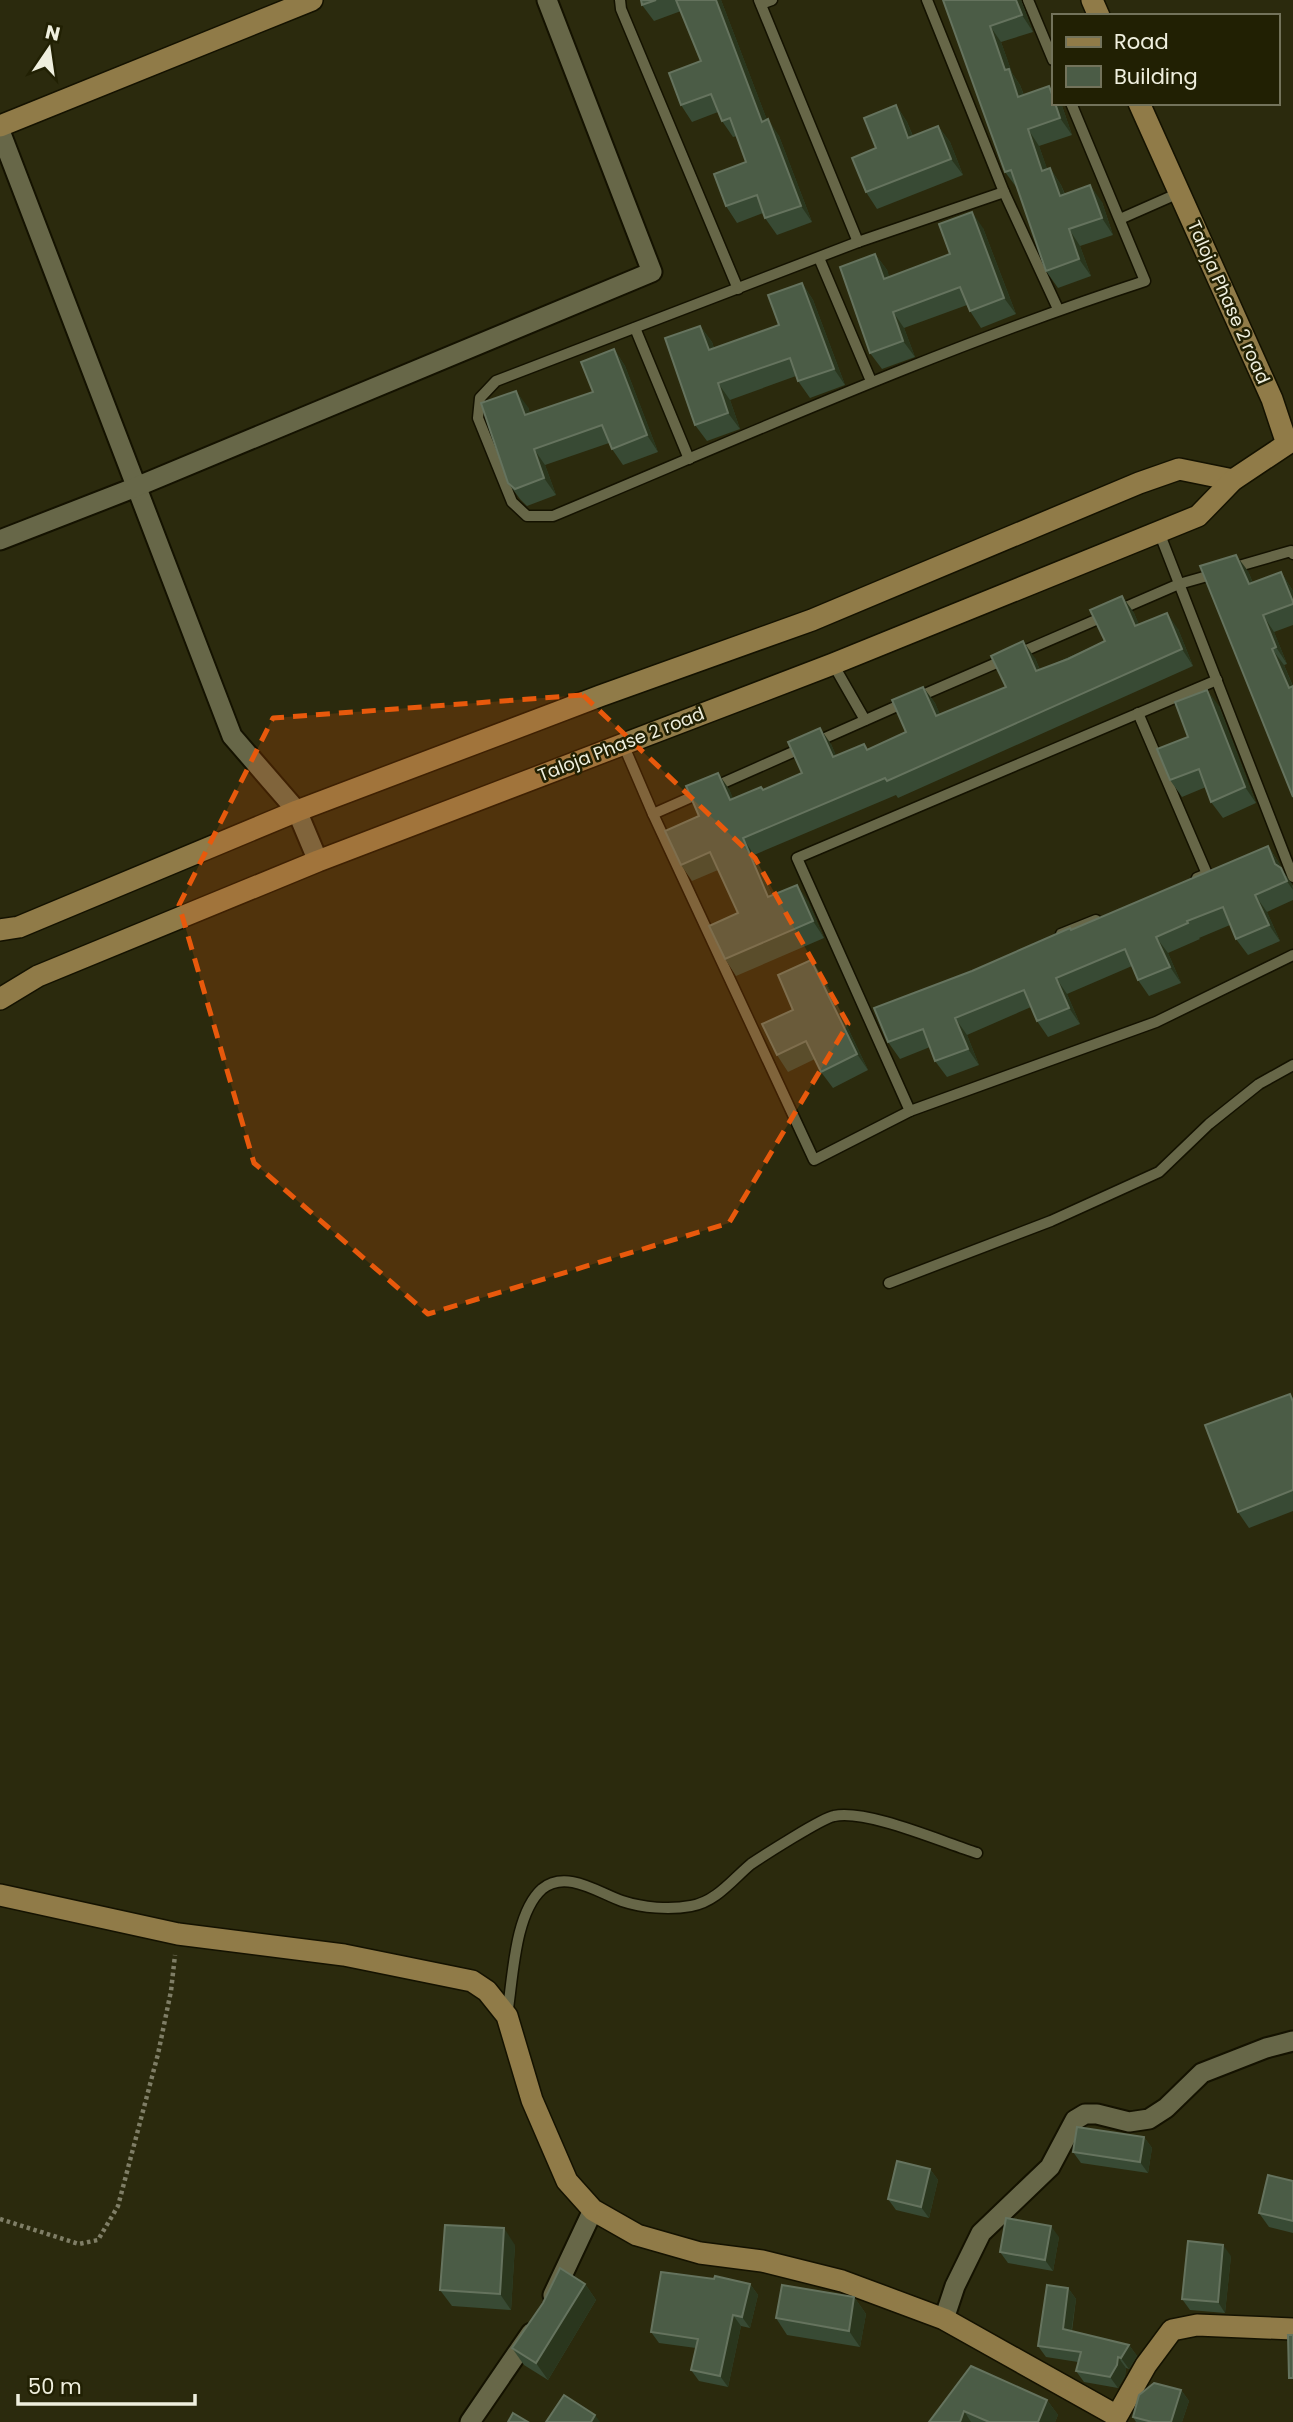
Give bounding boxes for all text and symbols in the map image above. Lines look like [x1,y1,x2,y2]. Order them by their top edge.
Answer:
north arrow [14,14,84,84]
legend [1052,14,1279,105]
text: N [43,18,63,48]
text: Road [1114,27,1169,56]
text: Building [1114,62,1198,91]
street label: Taloja Phase 2 road [1182,216,1276,388]
street label: Taloja Phase 2 road [534,701,708,787]
scale bar [18,2362,194,2406]
text: 50 m [28,2372,82,2401]

